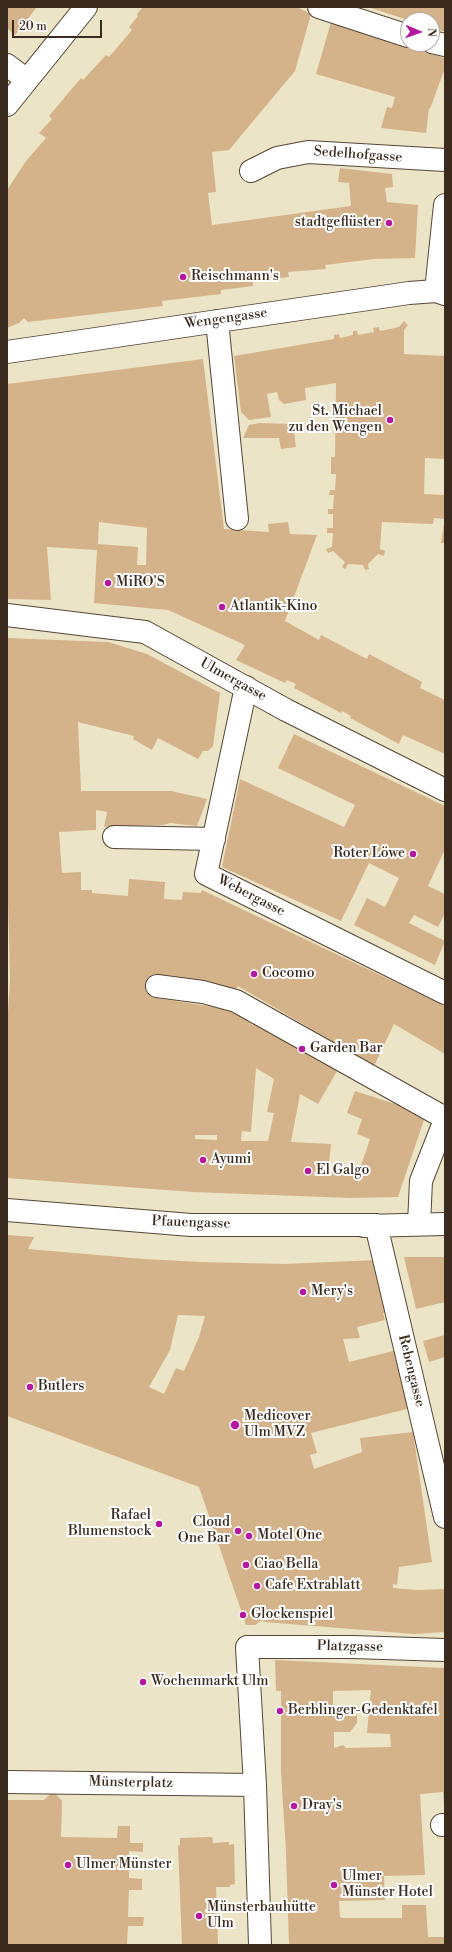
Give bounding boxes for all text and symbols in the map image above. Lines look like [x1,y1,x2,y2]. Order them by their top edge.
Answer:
scale bar [14,12,104,38]
north arrow [400,12,440,52]
text: 20 m [19,19,47,34]
text: N [424,28,438,37]
street label: Sedelhofgasse [313,144,403,166]
place label: stadtgeflüster [295,215,381,231]
marker: stadtgeflüster [384,218,394,228]
place label: Reischmann's [191,269,279,285]
marker: Reischmann's [178,272,188,282]
street label: Wengengasse [184,305,268,333]
place label: St. Michael zu den Wengen [288,404,382,436]
marker: St. Michael zu den Wengen [385,415,395,425]
place label: MiRO'S [116,575,165,591]
marker: MiRO'S [103,578,113,588]
place label: Atlantik-Kino [230,599,317,615]
marker: Atlantik-Kino [217,602,227,612]
street label: Ulmergasse [197,655,269,705]
place label: Roter Löwe [333,846,405,862]
marker: Roter Löwe [408,849,418,859]
street label: Webergasse [214,872,288,920]
place label: Cocomo [262,966,315,982]
marker: Cocomo [249,969,259,979]
place label: Garden Bar [310,1041,383,1057]
marker: Garden Bar [297,1044,307,1054]
place label: Ayumi [211,1152,251,1168]
marker: Ayumi [198,1155,208,1165]
place label: El Galgo [316,1163,369,1179]
marker: El Galgo [303,1166,313,1176]
street label: Pfauengasse [151,1213,231,1233]
place label: Mery's [311,1284,353,1300]
marker: Mery's [298,1287,308,1297]
street label: Rebengasse [394,1333,428,1409]
place label: Butlers [38,1379,84,1395]
marker: Butlers [25,1382,35,1392]
place label: Medicover Ulm MVZ [244,1409,311,1442]
marker: Medicover Ulm MVZ [229,1419,241,1431]
place label: Rafael Blumenstock [68,1508,151,1540]
place label: Cloud One Bar [178,1515,230,1548]
marker: Rafael Blumenstock [154,1519,164,1529]
marker: Cloud One Bar [233,1526,243,1536]
place label: Motel One [257,1528,322,1544]
marker: Motel One [244,1531,254,1541]
place label: Ciao Bella [254,1557,318,1573]
marker: Ciao Bella [241,1560,251,1570]
place label: Cafe Extrablatt [265,1578,360,1594]
marker: Cafe Extrablatt [252,1581,262,1591]
place label: Glockenspiel [251,1607,333,1623]
marker: Glockenspiel [238,1610,248,1620]
street label: Platzgasse [317,1638,383,1656]
place label: Wochenmarkt Ulm [151,1674,268,1690]
marker: Wochenmarkt Ulm [138,1677,148,1687]
place label: Berblinger-Gedenktafel [288,1703,438,1719]
marker: Berblinger-Gedenktafel [275,1706,285,1716]
street label: Münsterplatz [89,1774,173,1792]
place label: Dray's [302,1798,342,1814]
marker: Dray's [289,1801,299,1811]
place label: Ulmer Münster [76,1857,172,1873]
marker: Ulmer Münster [63,1860,73,1870]
place label: Ulmer Münster Hotel [342,1869,433,1902]
marker: Ulmer Münster Hotel [329,1880,339,1890]
place label: Münsterbauhütte Ulm [207,1900,316,1932]
marker: Münsterbauhütte Ulm [194,1911,204,1921]

